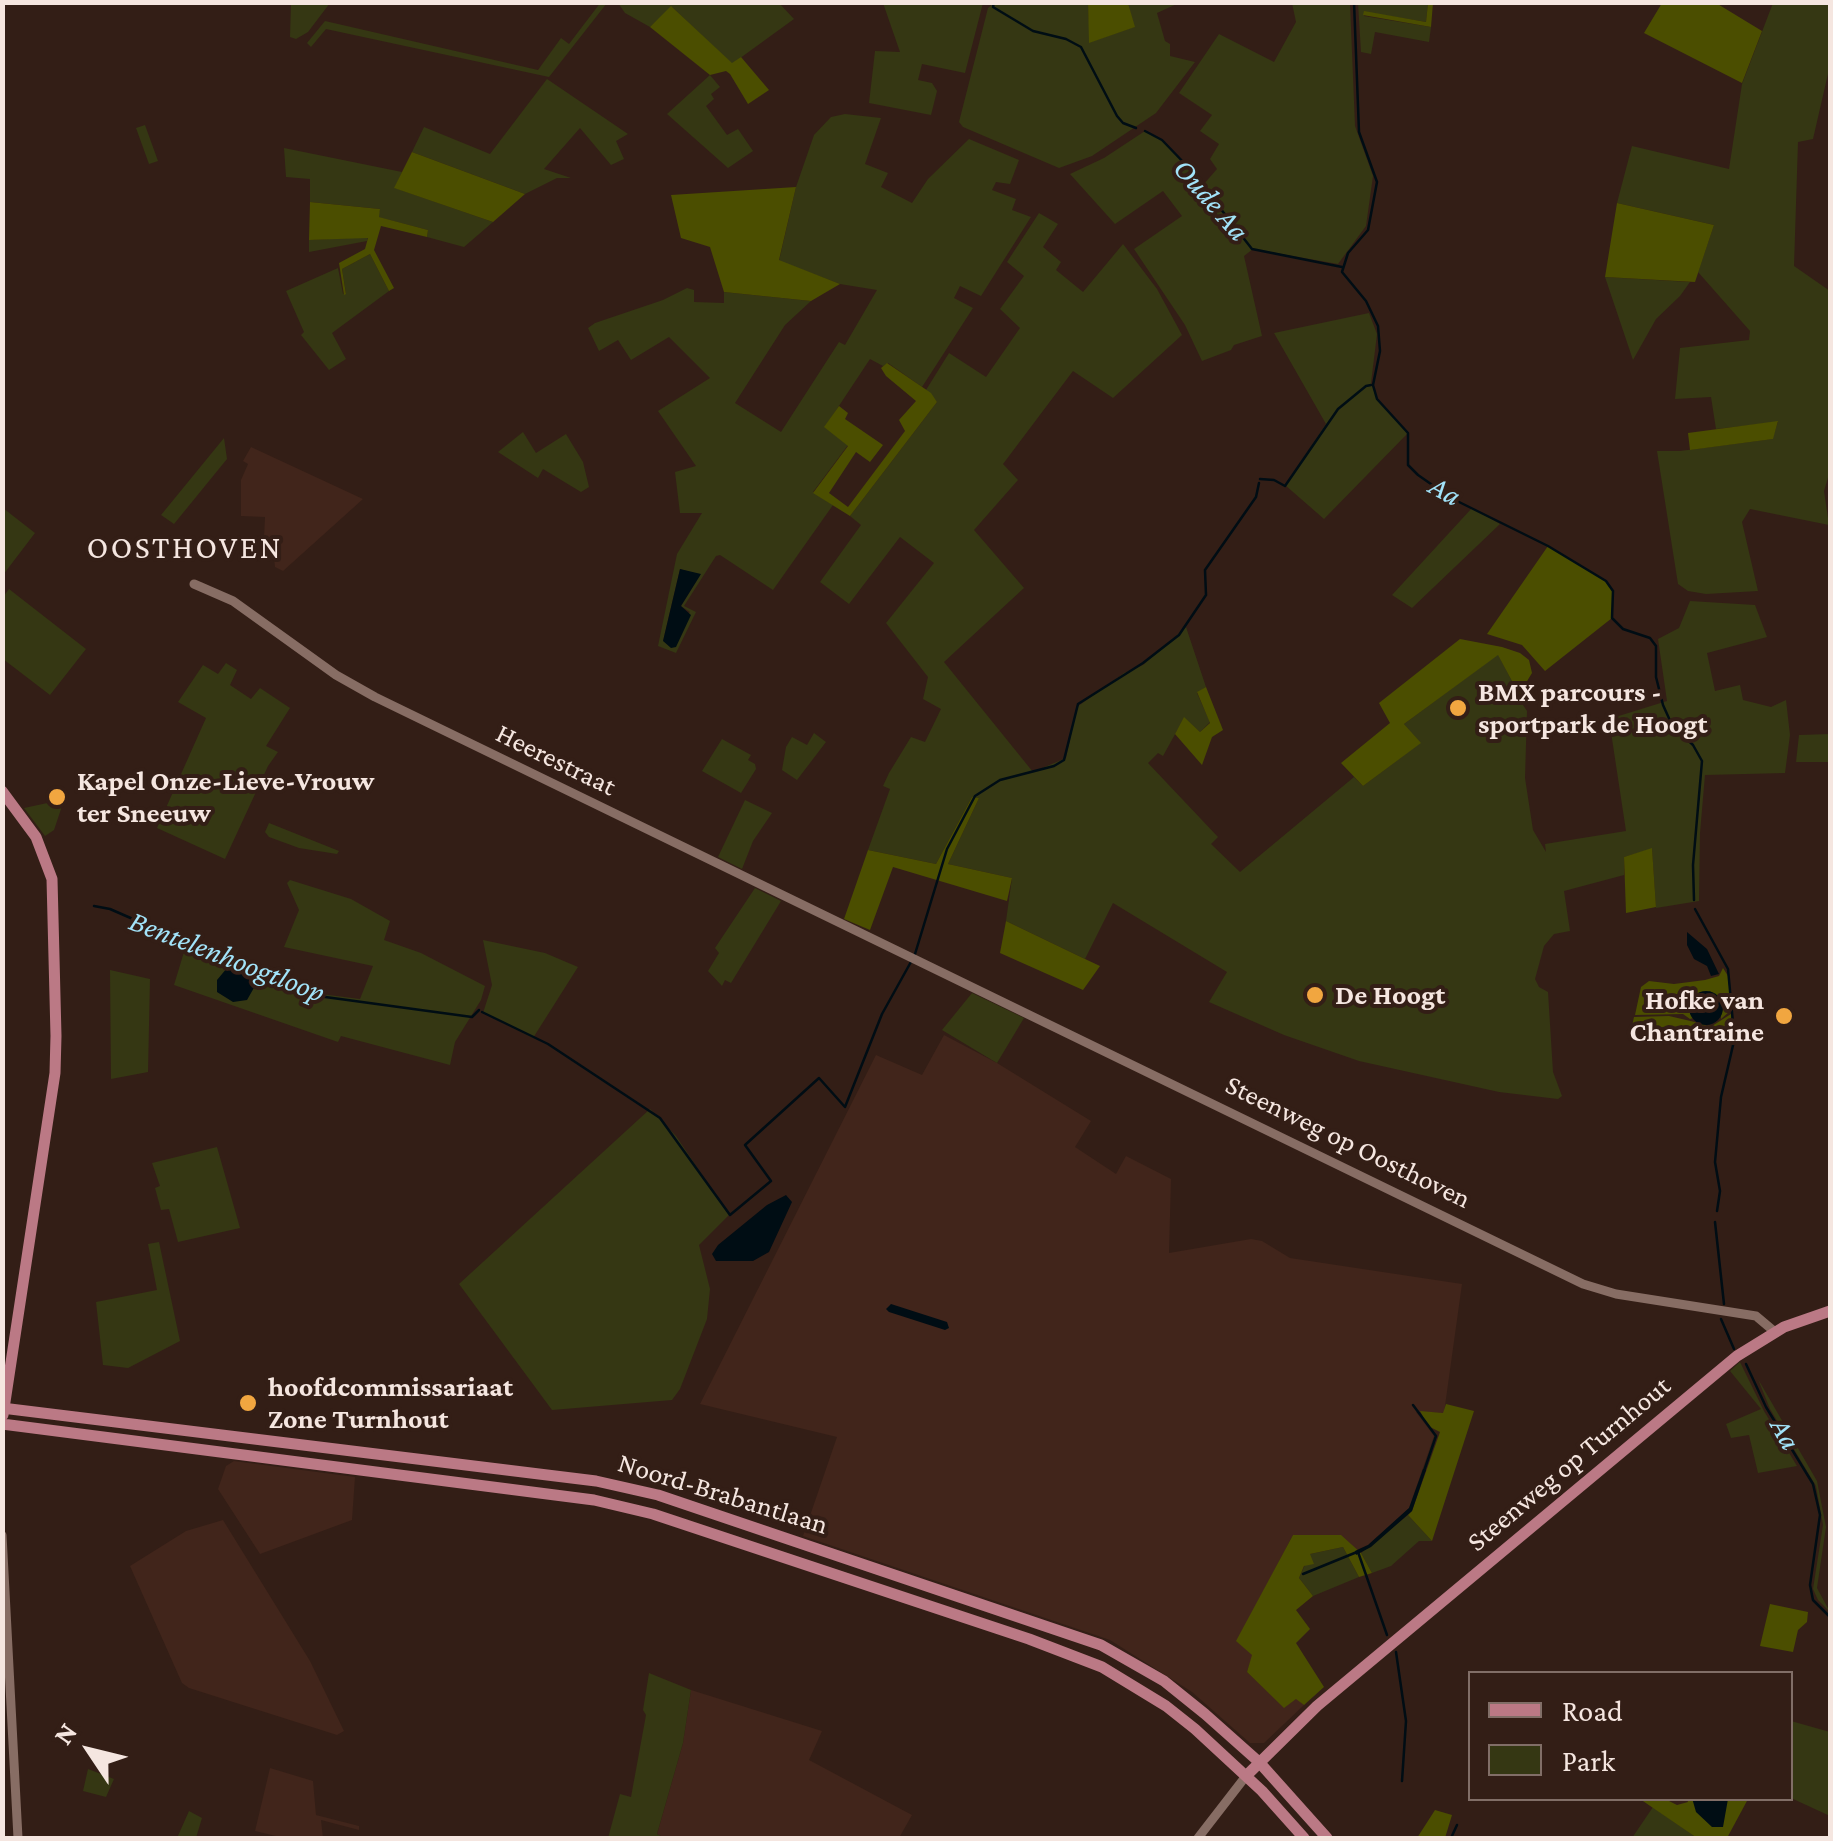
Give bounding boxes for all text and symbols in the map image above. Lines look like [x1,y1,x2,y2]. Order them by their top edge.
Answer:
water label: Oude Aa [1165,151,1257,249]
water label: Aa [1423,468,1467,514]
district label: OOSTHOVEN [87,529,283,567]
place label: BMX parcours - sportpark de Hoogt [1478,675,1708,741]
marker: BMX parcours - sportpark de Hoogt [1447,697,1469,719]
street label: Heerestraat [490,717,622,803]
place label: Kapel Onze-Lieve-Vrouw ter Sneeuw [77,764,374,830]
marker: Kapel Onze-Lieve-Vrouw ter Sneeuw [46,786,68,808]
water label: Bentelenhoogtloop [124,903,330,1011]
place label: De Hoogt [1335,978,1445,1012]
place label: Hofke van Chantraine [1630,983,1764,1049]
marker: De Hoogt [1304,984,1326,1006]
marker: Hofke van Chantraine [1773,1005,1795,1027]
street label: Steenweg op Oosthoven [1220,1068,1476,1216]
street label: Steenweg op Turnhout [1461,1369,1677,1559]
place label: hoofdcommissariaat Zone Turnhout [268,1370,513,1436]
marker: hoofdcommissariaat Zone Turnhout [237,1392,259,1414]
water label: Aa [1762,1412,1808,1456]
street label: Noord-Brabantlaan [614,1446,832,1542]
legend [1468,1671,1793,1801]
text: Road [1562,1694,1623,1727]
north arrow [40,1701,140,1801]
text: N [47,1717,83,1750]
text: Park [1562,1744,1615,1777]

